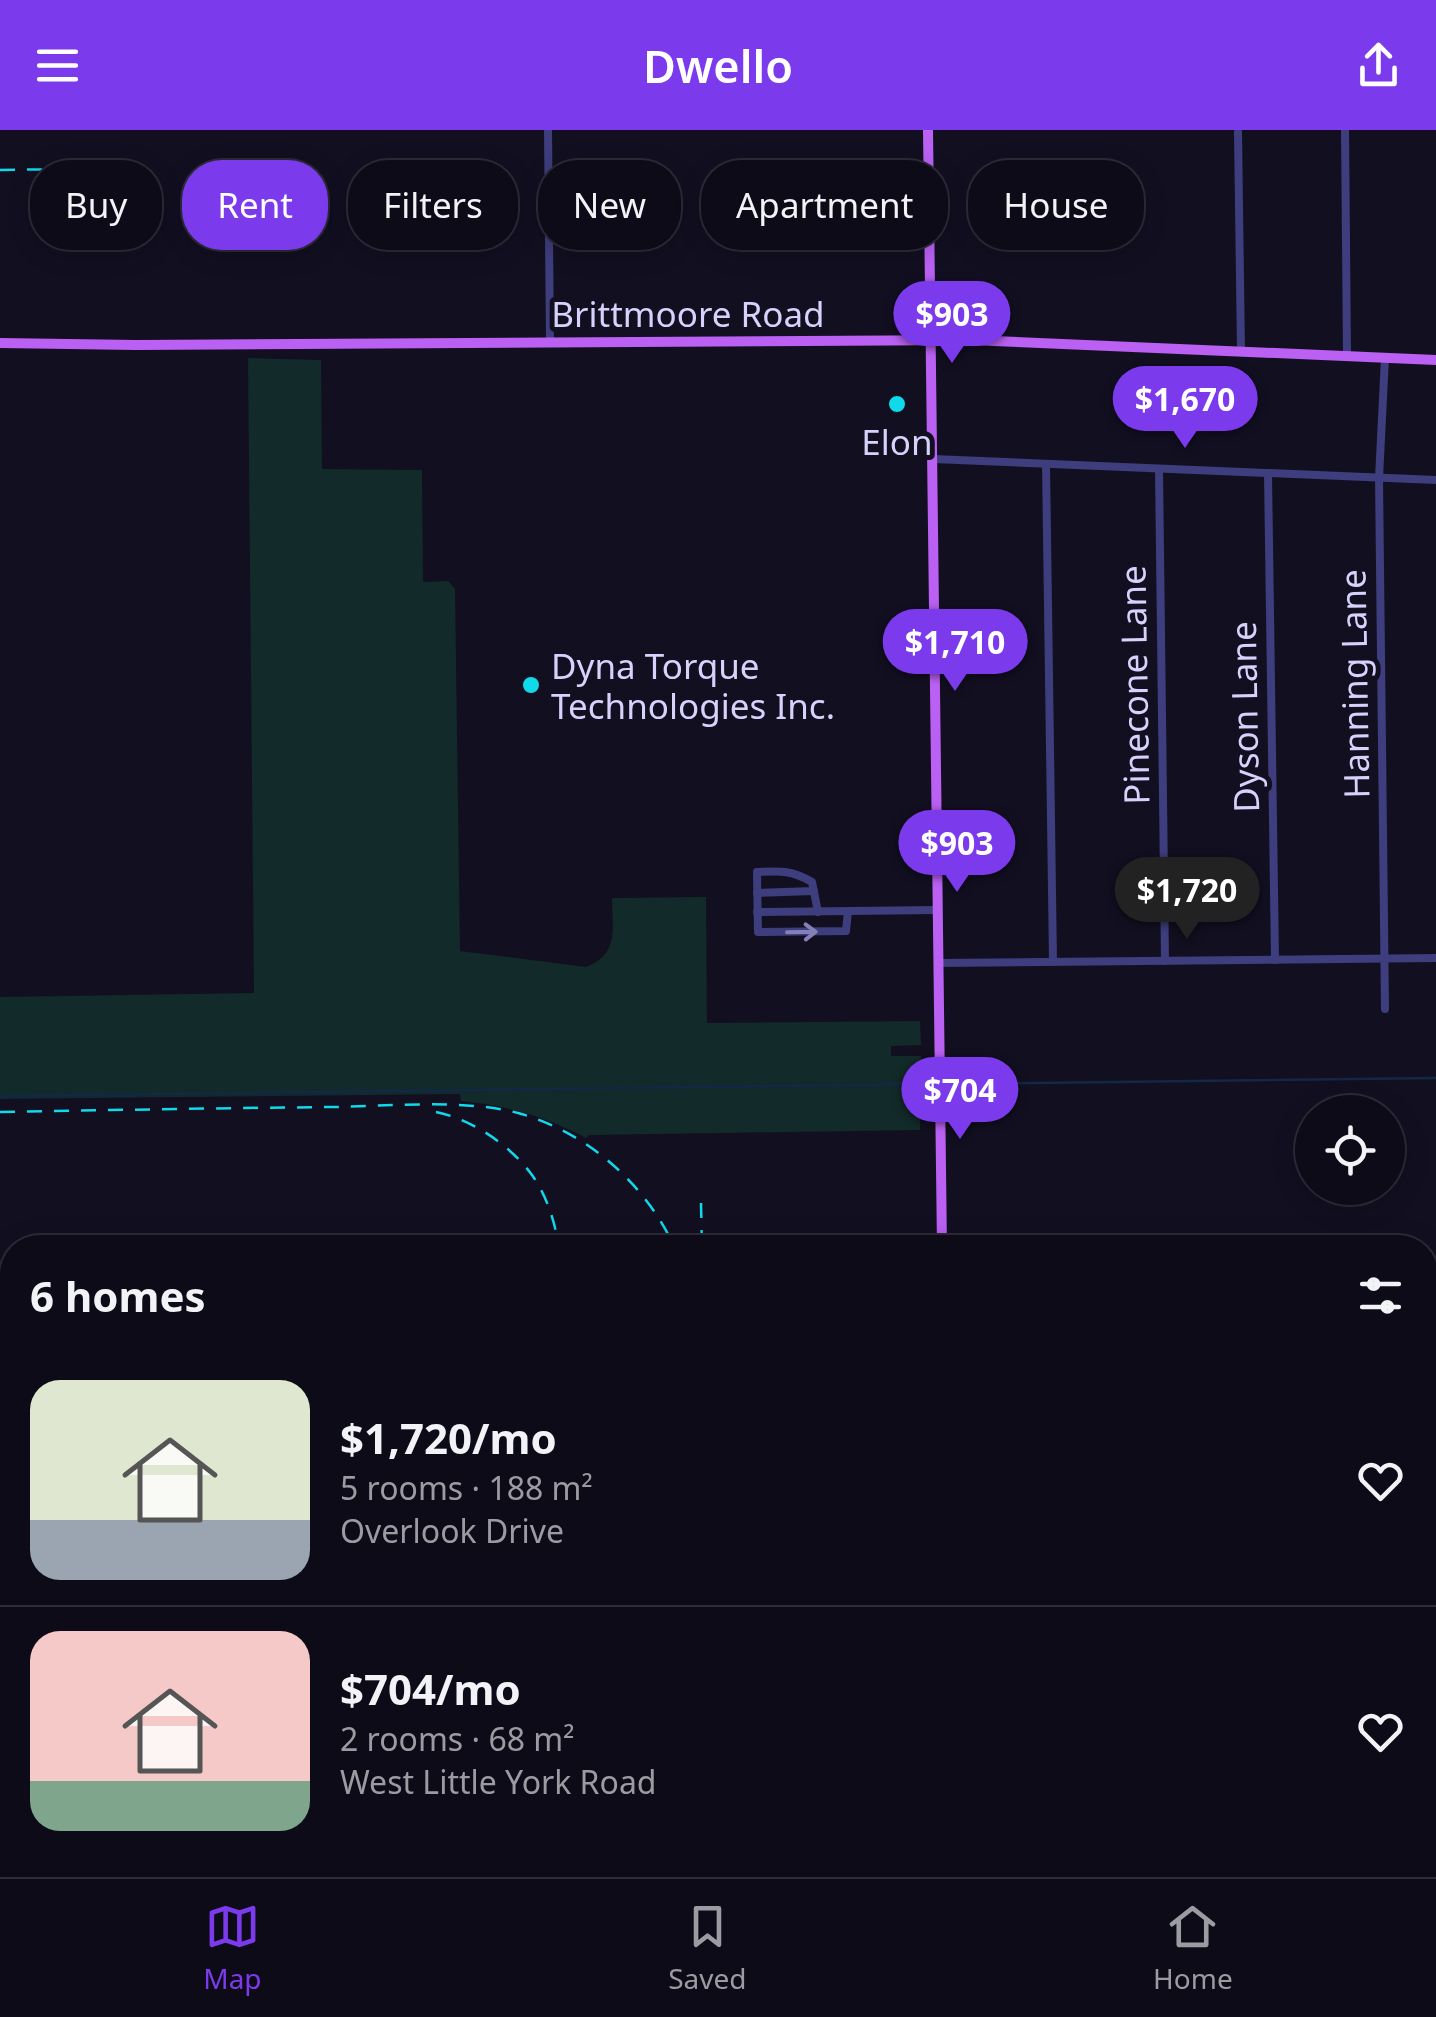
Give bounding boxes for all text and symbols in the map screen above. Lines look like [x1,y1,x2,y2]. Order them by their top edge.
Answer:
text: Dwello [643,35,793,96]
icon: menu [30,38,85,93]
icon: share [1351,38,1406,93]
chip: Buy [30,160,162,250]
chip: Rent [182,160,328,250]
chip: Filters [348,160,518,250]
chip: New [538,160,681,250]
chip: Apartment [701,160,948,250]
chip: House [968,160,1144,250]
pin: $903 [893,281,1011,366]
street label: Brittmoore Road [551,290,825,337]
text: $903 [915,292,989,335]
pin: $1,670 [1104,366,1266,451]
text: $1,670 [1135,377,1235,420]
marker: Elon [886,393,908,415]
place label: Elon [861,418,933,465]
street label: Pinecone Lane [1108,565,1160,805]
street label: Hanning Lane [1329,569,1379,799]
pin: $1,710 [874,609,1036,694]
text: $1,710 [905,620,1005,663]
street label: Dyson Lane [1219,621,1269,813]
place label: Dyna Torque Technologies Inc. [551,642,835,729]
marker: Dyna Torque Technologies Inc. [520,674,542,696]
pin: $903 [898,810,1016,895]
text: $903 [920,821,994,864]
pin: $1,720 [1106,857,1268,942]
text: $1,720 [1137,868,1237,911]
one-way arrow [786,922,818,941]
pin: $704 [901,1057,1019,1142]
text: $704 [923,1068,997,1111]
map controls [1295,1095,1405,1205]
button: locate [1295,1095,1405,1205]
text: 6 homes [30,1267,206,1324]
icon: filters [1353,1268,1408,1323]
text: $1,720/mo [340,1409,557,1466]
icon: home [110,1420,230,1540]
icon: heart [1353,1453,1408,1508]
text: 5 rooms · 188 m² [340,1466,593,1509]
text: Overlook Drive [340,1509,564,1552]
text: $704/mo [340,1660,521,1717]
icon: home [110,1671,230,1791]
icon: heart [1353,1704,1408,1759]
text: 2 rooms · 68 m² [340,1717,574,1760]
text: West Little York Road [340,1760,657,1803]
tab: Map [203,1899,262,1997]
tab: Saved [668,1899,746,1997]
tab: Home [1153,1899,1233,1997]

